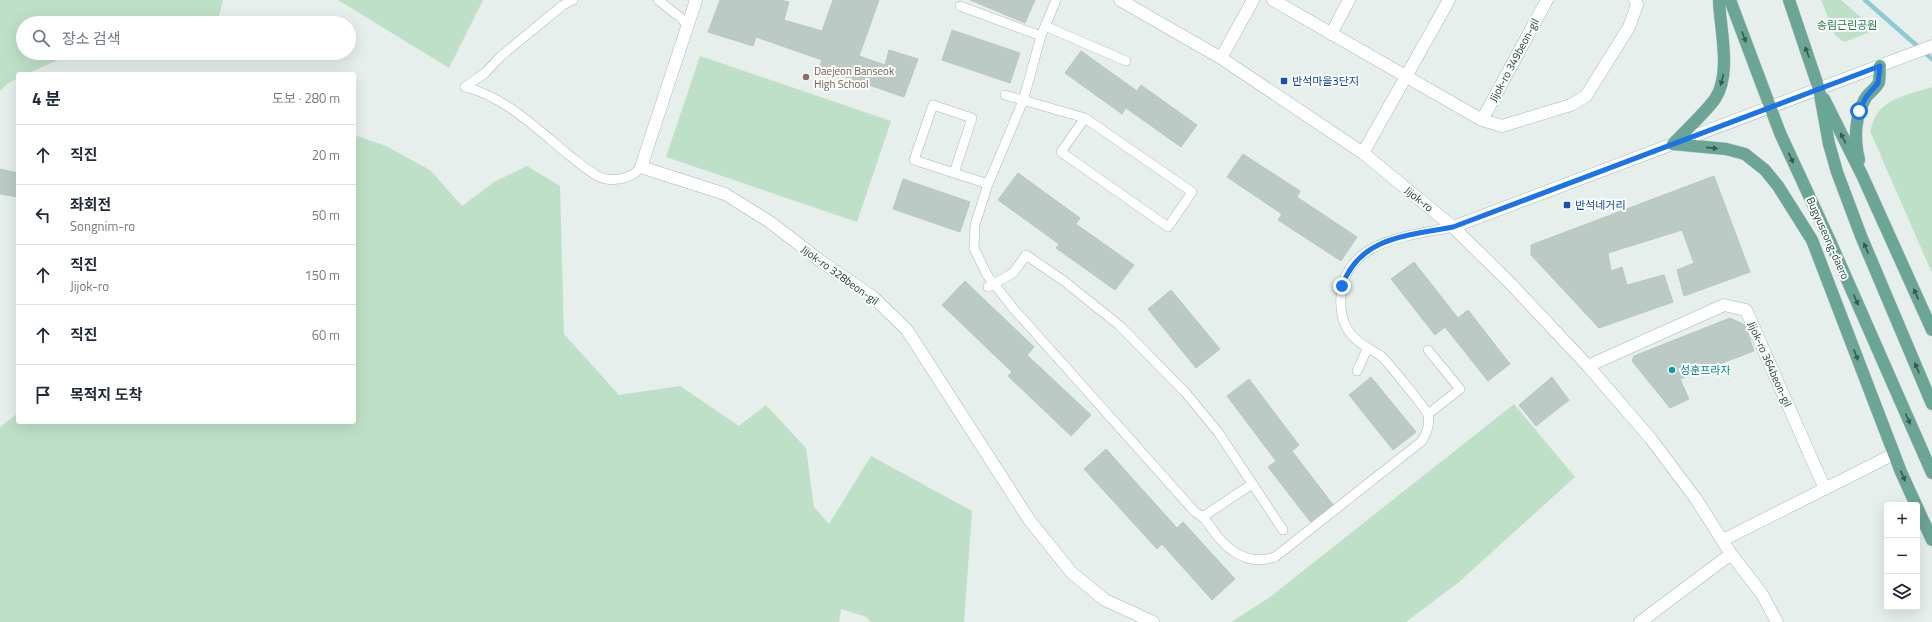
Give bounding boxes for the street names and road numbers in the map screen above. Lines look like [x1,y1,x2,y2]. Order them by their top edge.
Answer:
street label: Jijok-ro 349beon-gil [1485,15,1543,105]
street label: Jijok-ro [1401,182,1437,216]
street label: Bugyuseong-daero [1803,194,1853,282]
street label: Jijok-ro 328beon-gil [798,241,882,309]
street label: Jijok-ro 364beon-gil [1744,319,1796,409]

